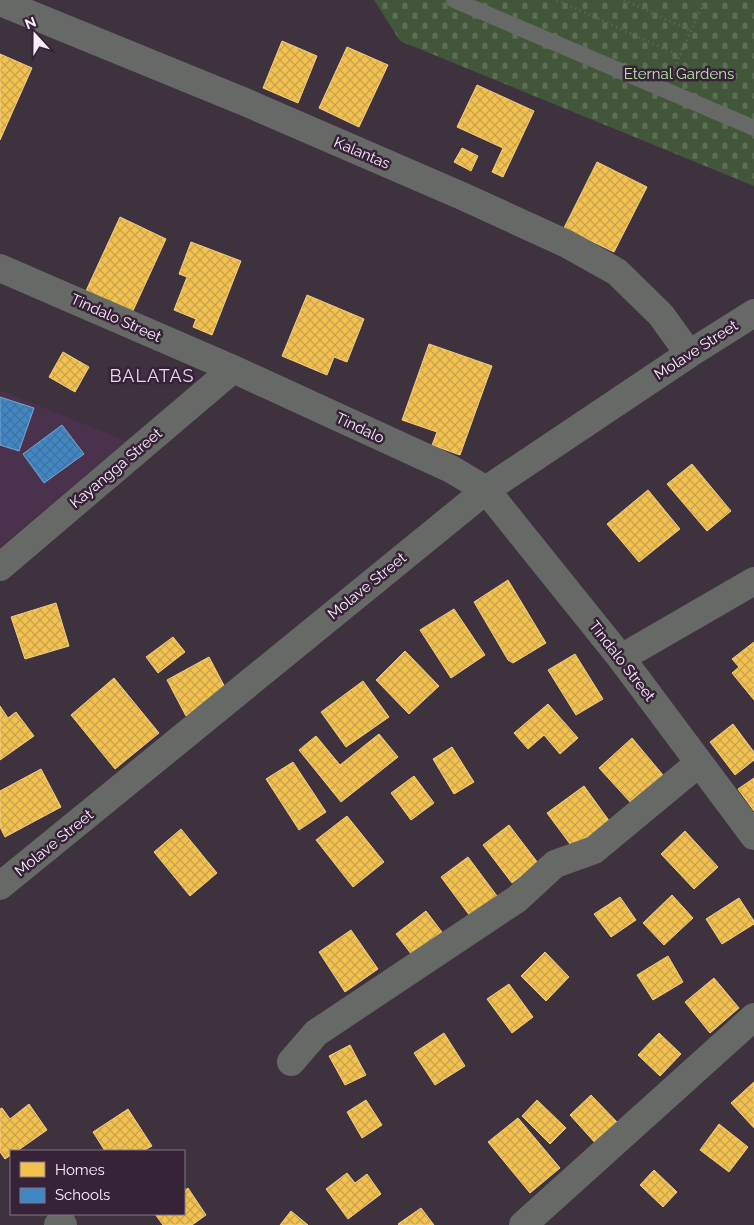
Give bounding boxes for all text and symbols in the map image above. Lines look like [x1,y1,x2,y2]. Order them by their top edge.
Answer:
north arrow [10,10,60,60]
text: N [22,13,38,32]
park label: Eternal Gardens [624,65,734,83]
street label: Kalantas [331,133,393,173]
street label: Tindalo Street [68,290,164,346]
street label: Molave Street [651,316,741,384]
district label: BALATAS [110,365,195,386]
street label: Tindalo [333,409,387,447]
street label: Kayangga Street [66,424,166,512]
street label: Molave Street [324,549,410,623]
street label: Tindalo Street [585,617,659,705]
street label: Molave Street [11,806,97,880]
legend [10,1150,185,1215]
text: Homes [55,1161,105,1179]
text: Schools [55,1186,110,1204]

